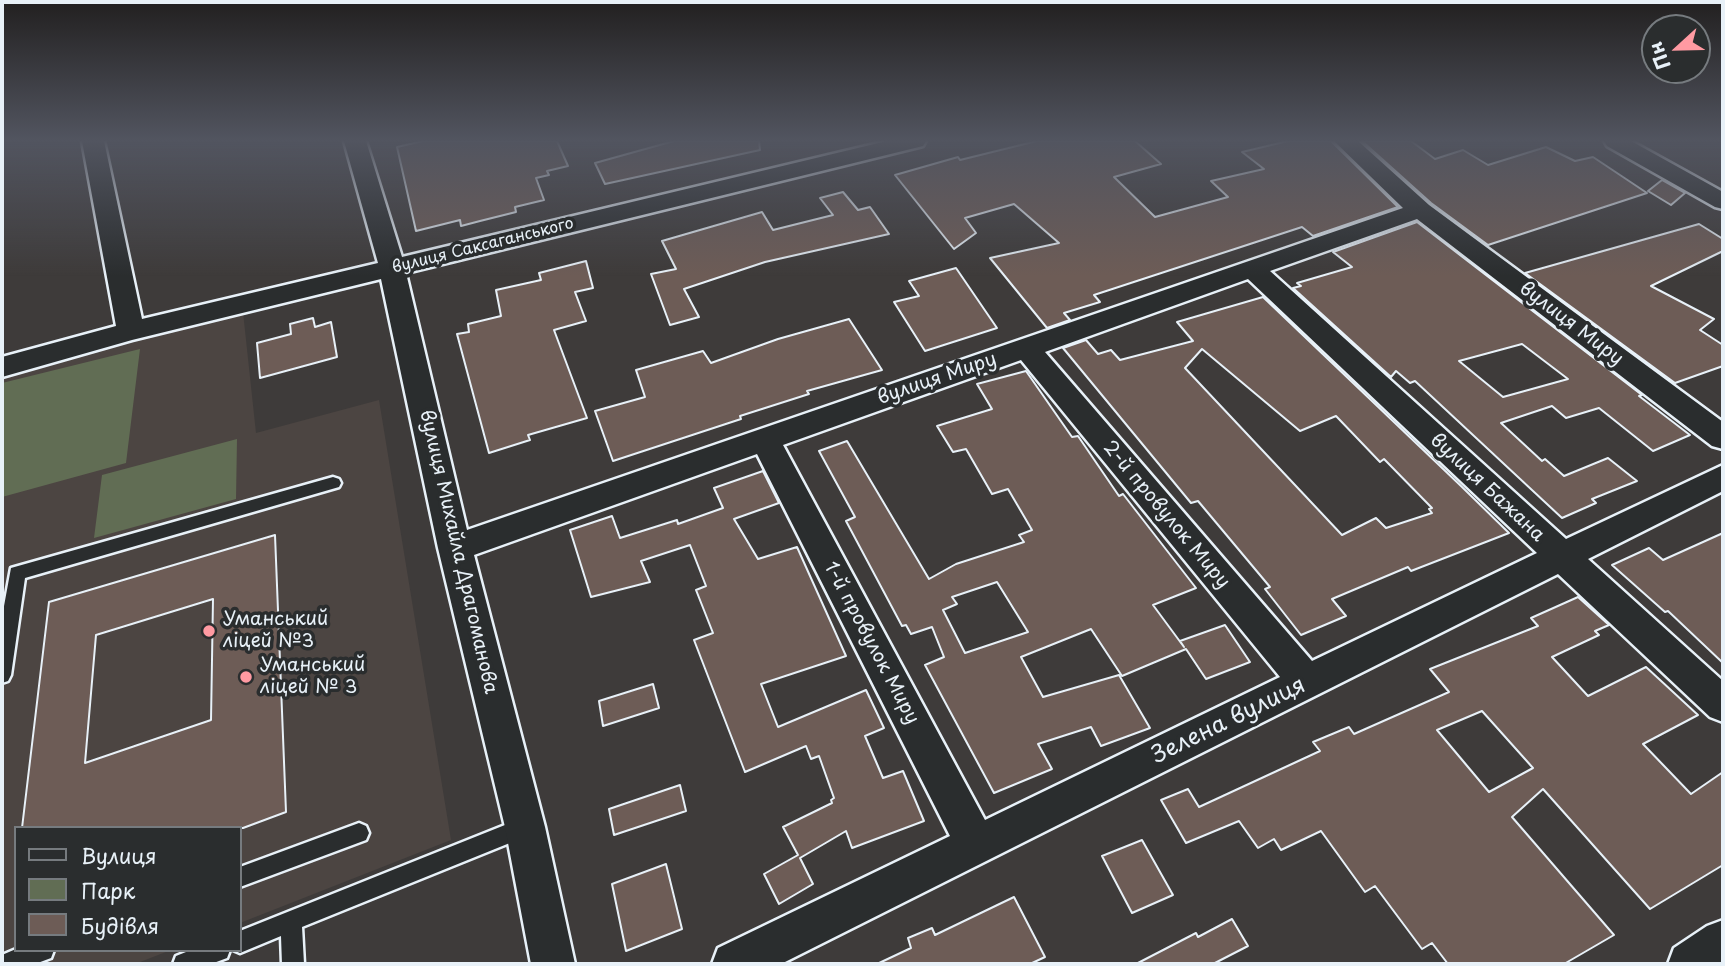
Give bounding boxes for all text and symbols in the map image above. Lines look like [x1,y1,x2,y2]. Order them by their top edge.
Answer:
north arrow [1641,14,1711,84]
text: Пн [1640,38,1677,74]
street label: вулиця Саксаганського [390,214,576,278]
street label: вулиця Миру [1514,277,1628,371]
street label: вулиця Миру [875,348,999,410]
street label: вулиця Михайла Драгоманова [414,408,502,696]
street label: вулиця Бажана [1425,429,1549,547]
street label: 2-й провулок Миру [1098,437,1234,593]
street label: 1-й провулок Миру [819,558,923,728]
place label: Уманський ліцей №3 [223,609,328,653]
marker: Уманський ліцей №3 [201,623,217,639]
place label: Уманський ліцей № 3 [260,655,365,699]
marker: Уманський ліцей № 3 [238,669,254,685]
street label: Зелена вулиця [1148,672,1310,770]
legend [14,826,242,952]
text: Вулиця [81,839,157,871]
text: Парк [81,874,135,906]
text: Будівля [81,909,159,941]

